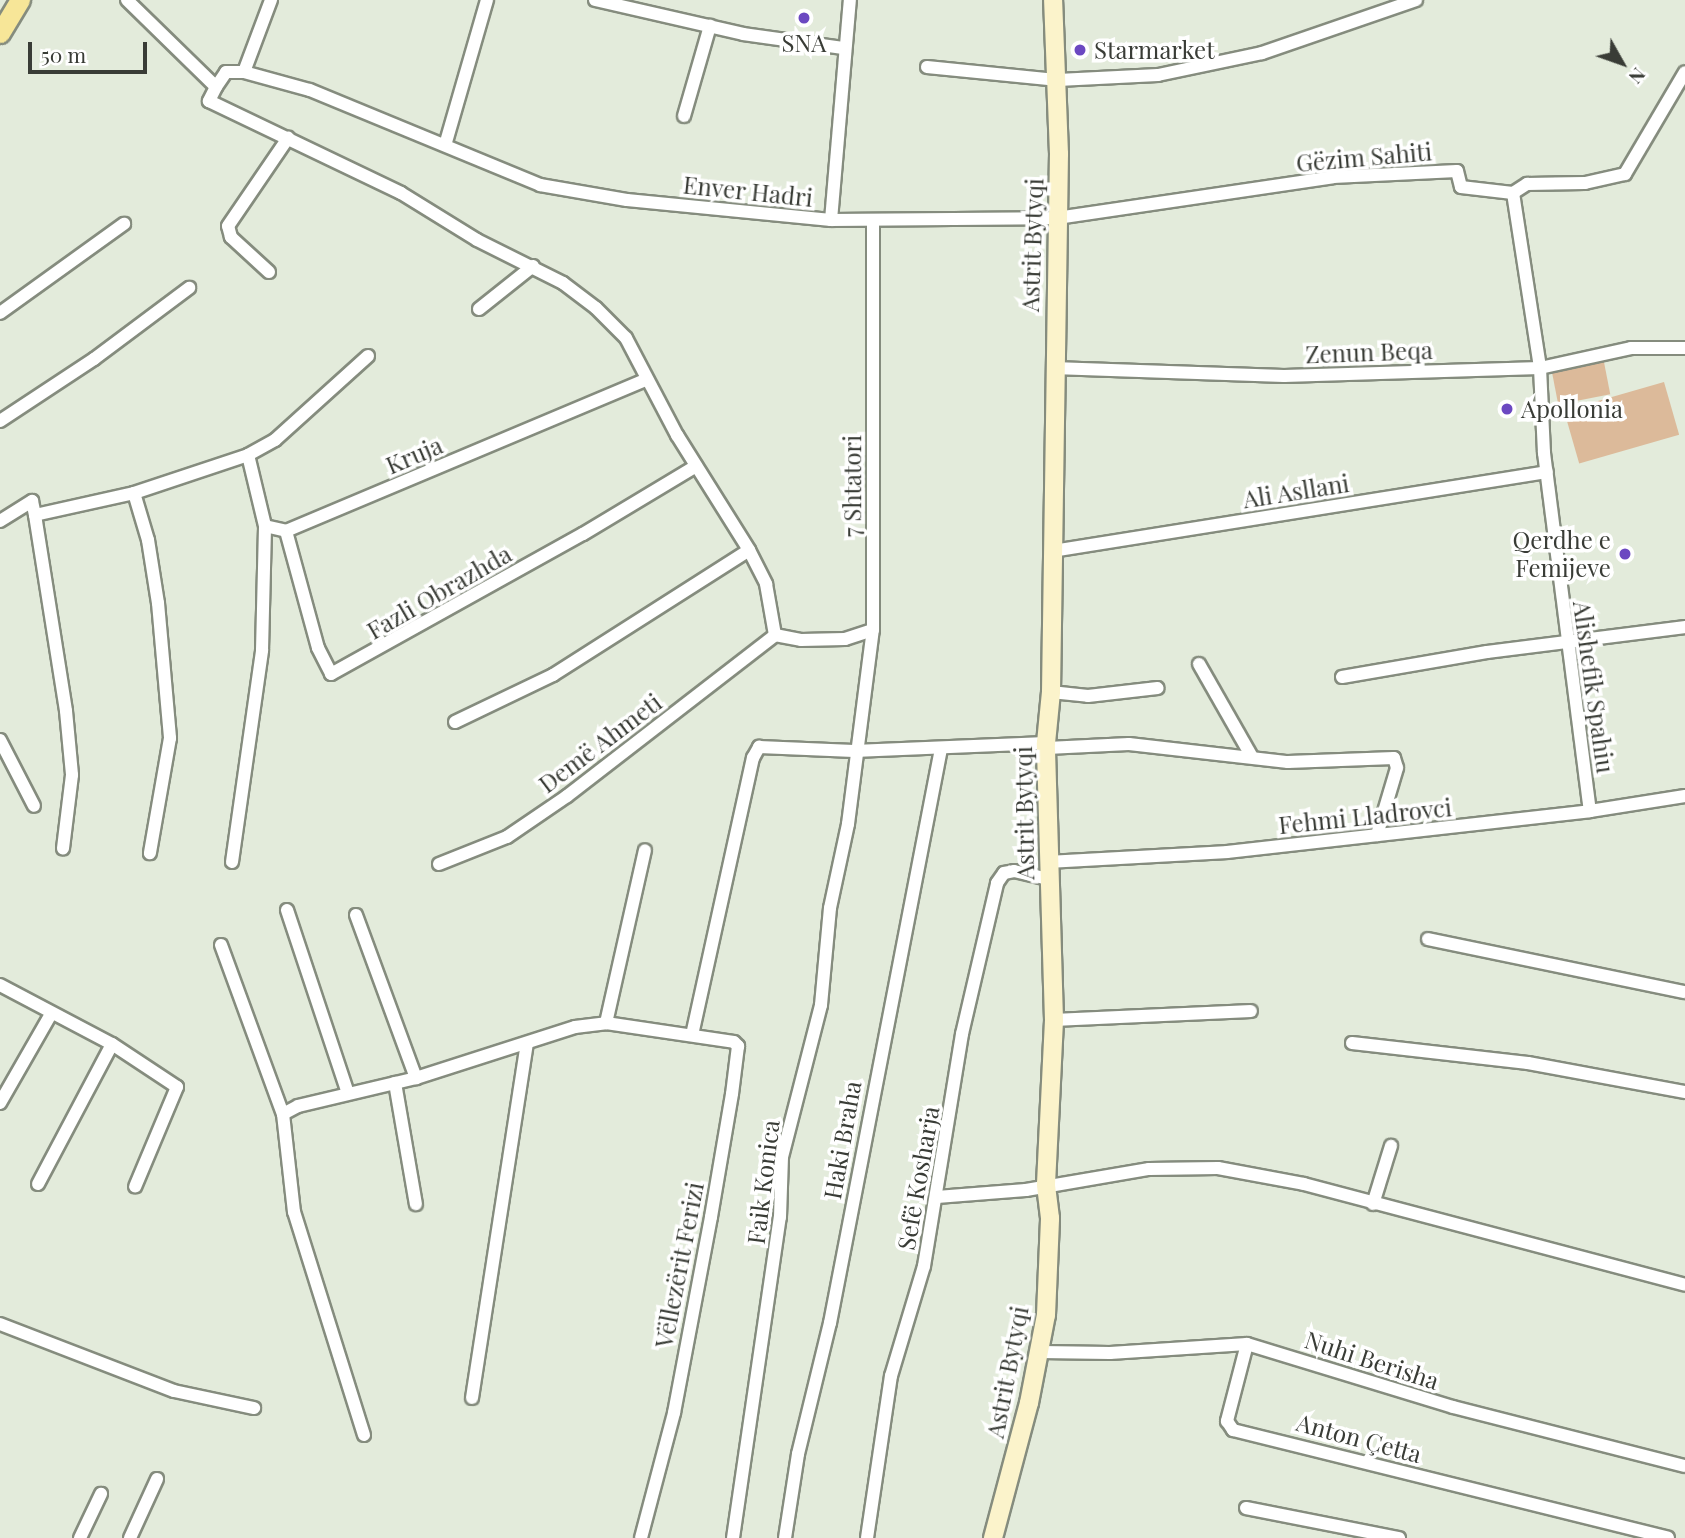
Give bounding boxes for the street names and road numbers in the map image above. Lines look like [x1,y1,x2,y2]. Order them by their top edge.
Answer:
street label: Gëzim Sahiti [1295,137,1433,177]
street label: Enver Hadri [682,170,814,212]
street label: Astrit Bytyqi [1015,177,1049,313]
street label: Zenun Beqa [1305,335,1433,369]
street label: Kruja [381,430,447,480]
street label: 7 Shtatori [838,435,866,537]
street label: Ali Asllani [1240,468,1352,514]
street label: Fazli Obrazhda [362,539,516,645]
street label: Alishefik Spahiu [1568,599,1620,775]
street label: Demë Ahmeti [533,687,667,799]
street label: Astrit Bytyqi [1008,746,1040,880]
street label: Fehmi Lladrovci [1277,793,1453,839]
street label: Haki Braha [817,1079,867,1201]
street label: Sefë Kosharja [891,1104,945,1252]
street label: Faik Konica [741,1118,785,1246]
street label: Vëllezërit Ferizi [649,1180,709,1350]
street label: Astrit Bytyqi [980,1303,1034,1441]
street label: Nuhi Berisha [1301,1325,1443,1395]
street label: Anton Çetta [1293,1408,1425,1468]

